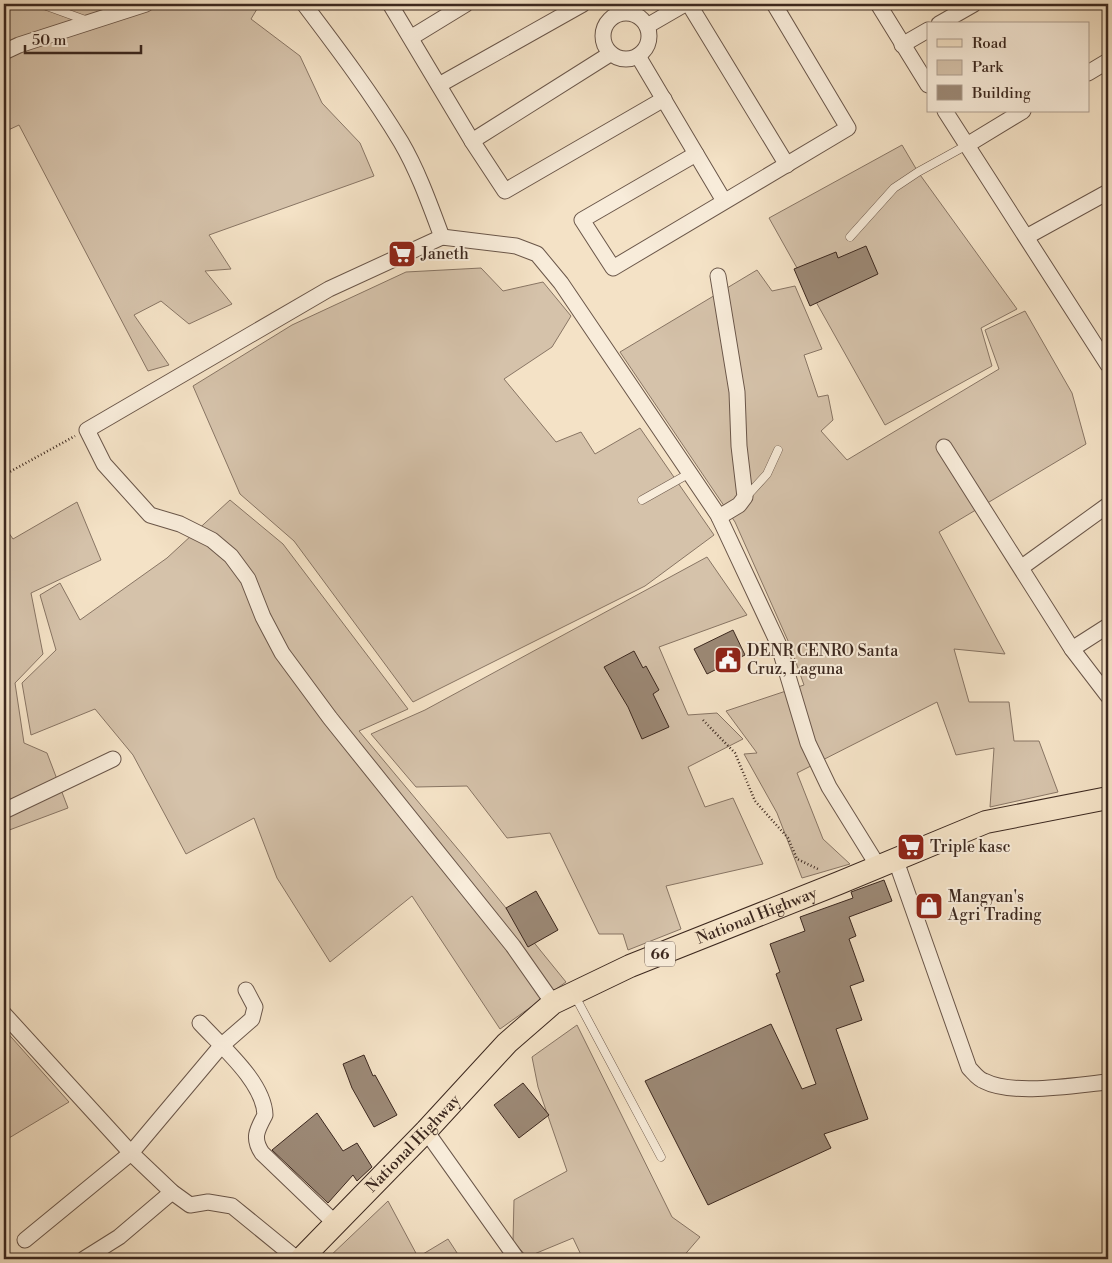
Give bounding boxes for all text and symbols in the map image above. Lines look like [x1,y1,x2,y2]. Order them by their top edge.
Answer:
scale bar [25,22,141,54]
legend [927,22,1090,112]
text: 50 m [32,31,66,50]
text: Road [972,34,1007,53]
text: Park [972,58,1004,77]
text: Building [971,84,1031,103]
supermarket icon: Janeth [387,239,417,269]
place label: Janeth [420,244,469,264]
place label: DENR CENRO Santa Cruz, Laguna [747,641,899,679]
public building icon: DENR CENRO Santa Cruz, Laguna [713,645,743,675]
supermarket icon: Triple kasc [896,832,926,862]
place label: Triple kasc [930,837,1011,857]
street label: National Highway [693,883,820,949]
place label: Mangyan's Agri Trading [947,887,1042,925]
shop icon: Mangyan's Agri Trading [914,891,944,921]
road number: 66 [645,942,675,966]
street label: National Highway [362,1090,465,1197]

